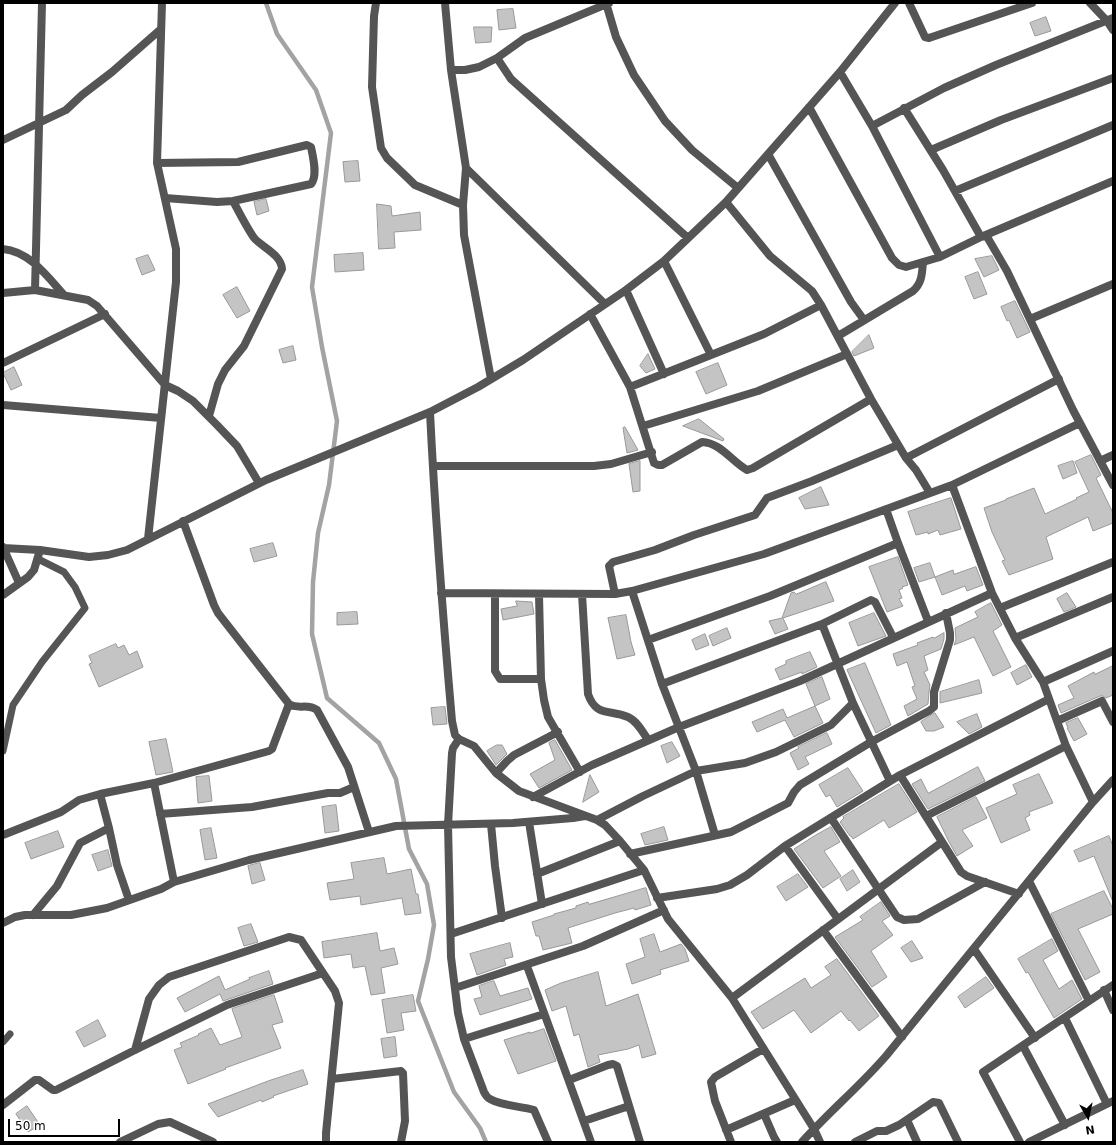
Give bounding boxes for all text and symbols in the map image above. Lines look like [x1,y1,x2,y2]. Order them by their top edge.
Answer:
north arrow [1068,1097,1108,1137]
scale bar [10,1111,122,1137]
text: 50 m [15,1119,46,1133]
text: N [1084,1122,1096,1136]

